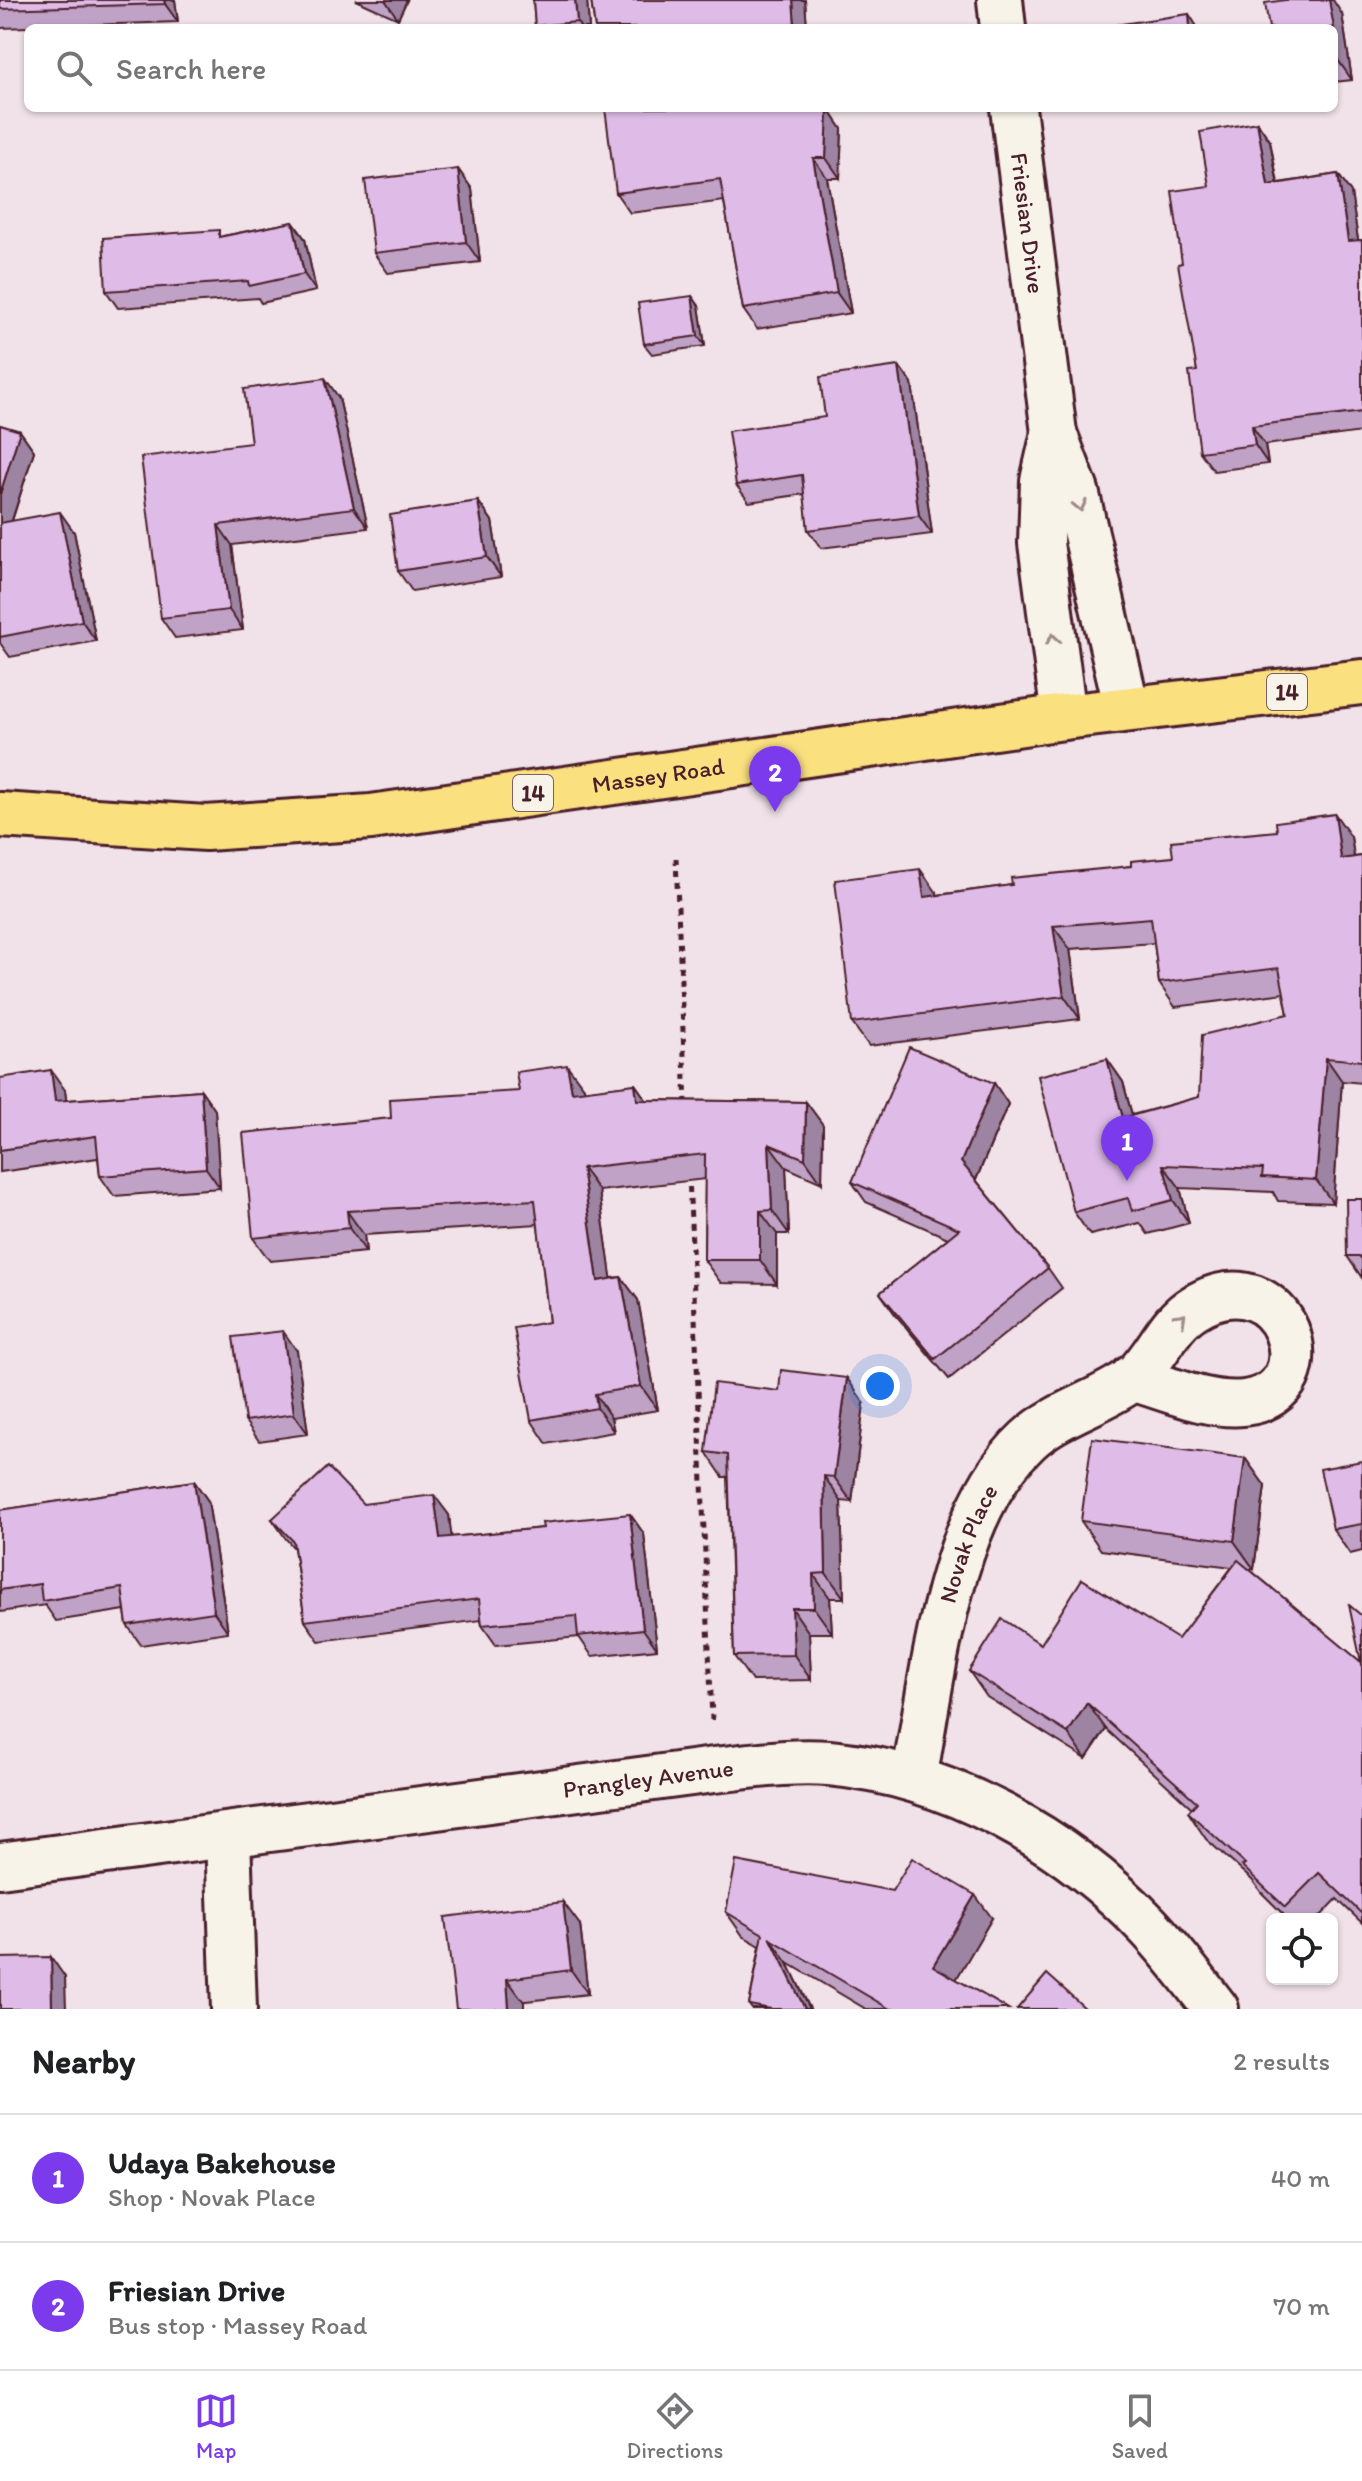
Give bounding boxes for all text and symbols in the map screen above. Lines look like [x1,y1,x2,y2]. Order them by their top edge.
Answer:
search box [24,24,1338,112]
icon: search [52,46,96,90]
text: Search here [116,50,266,87]
street label: Friesian Drive [1005,151,1051,295]
one-way arrow [1071,499,1088,513]
one-way arrow [1045,633,1062,646]
road number: 14 [1267,674,1307,710]
pin: 2 [749,746,801,812]
street label: Massey Road [590,751,726,799]
road number: 14 [513,775,553,811]
pin: 1 [1101,1115,1153,1181]
one-way arrow [1172,1313,1186,1328]
your location [860,1366,900,1406]
street label: Novak Place [933,1479,1004,1606]
street label: Prangley Avenue [561,1753,735,1804]
map controls [1266,1913,1338,1985]
button: locate [1266,1913,1338,1985]
text: Nearby [32,2041,135,2082]
text: 2 results [1233,2045,1330,2077]
text: Udaya Bakehouse [108,2144,336,2181]
text: 1 [52,2162,64,2194]
text: 40 m [1271,2162,1330,2194]
text: Shop · Novak Place [108,2181,316,2213]
text: Friesian Drive [108,2272,285,2309]
text: 2 [51,2290,65,2322]
text: 70 m [1273,2290,1330,2322]
text: Bus stop · Massey Road [108,2309,367,2341]
tab: Map [194,2389,238,2464]
tab: Directions [627,2389,723,2464]
tab: Saved [1112,2389,1168,2464]

